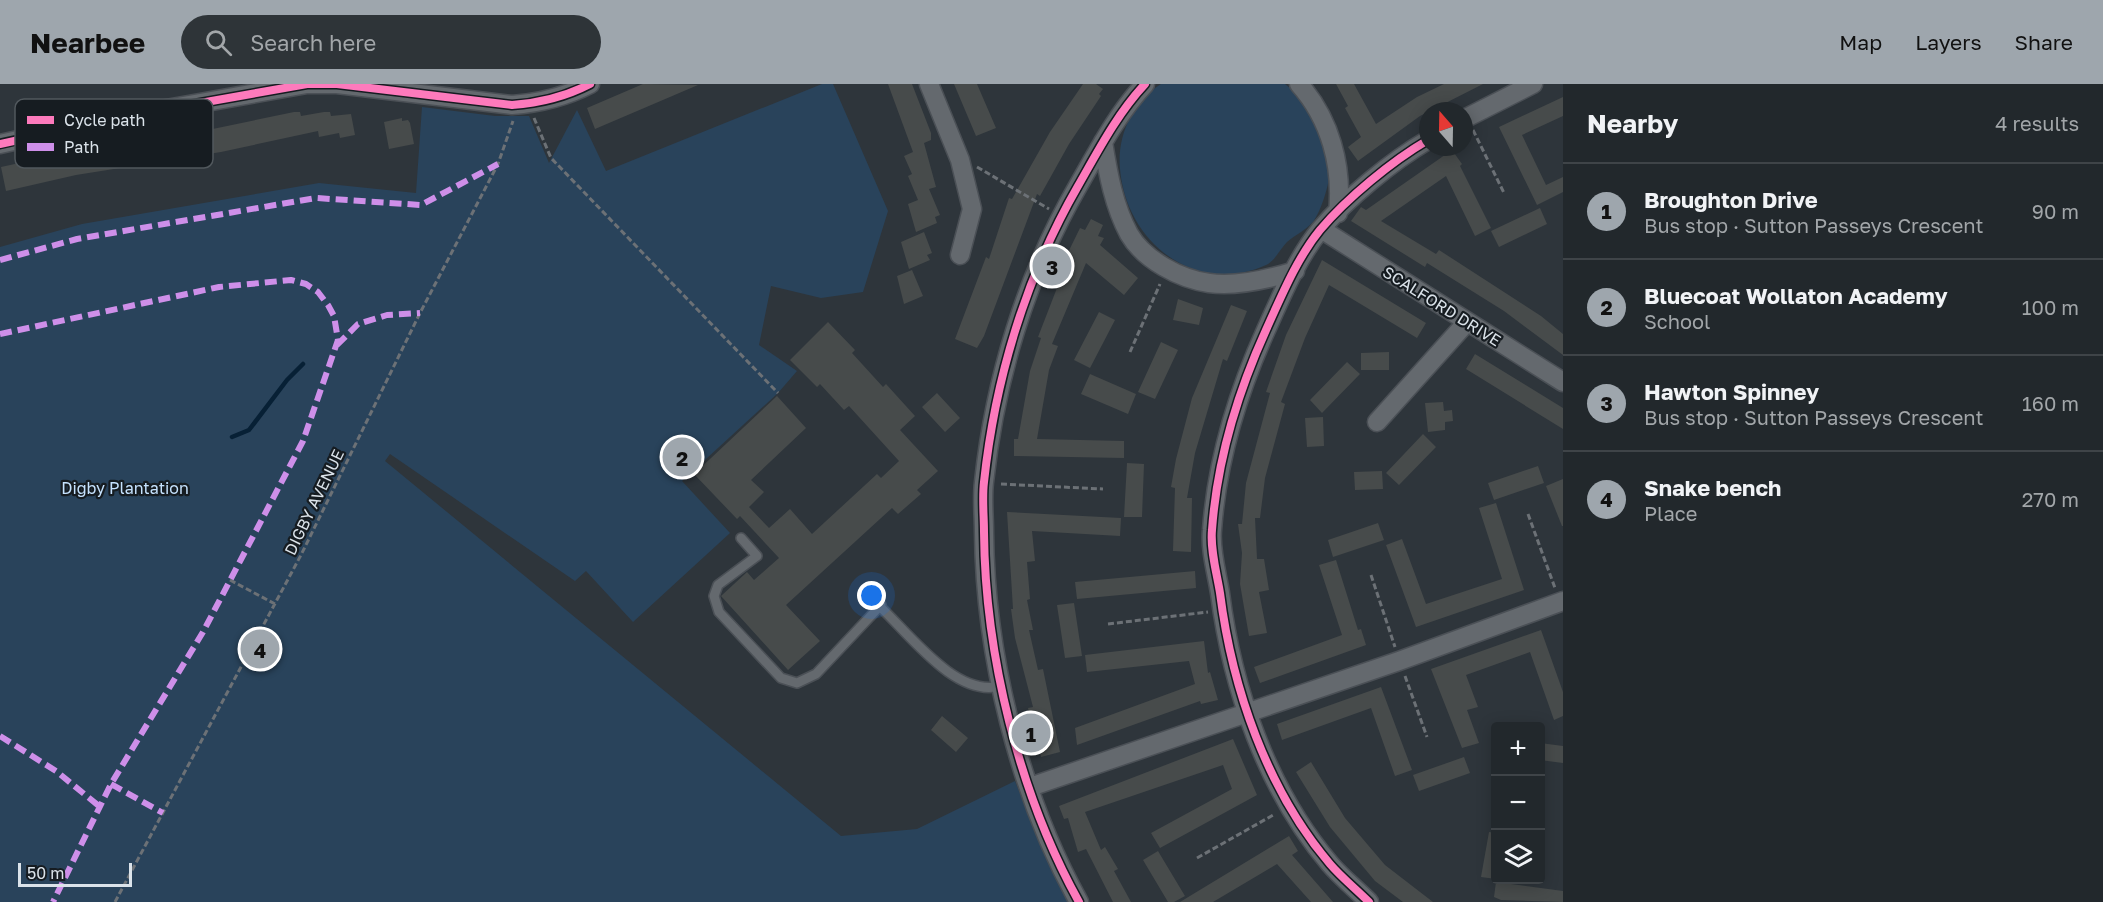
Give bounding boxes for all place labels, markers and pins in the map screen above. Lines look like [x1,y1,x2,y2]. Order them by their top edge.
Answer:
pin: 3 [1032,244,1072,288]
pin: 2 [662,434,702,479]
pin: 4 [240,626,280,672]
pin: 1 [1012,710,1050,756]

